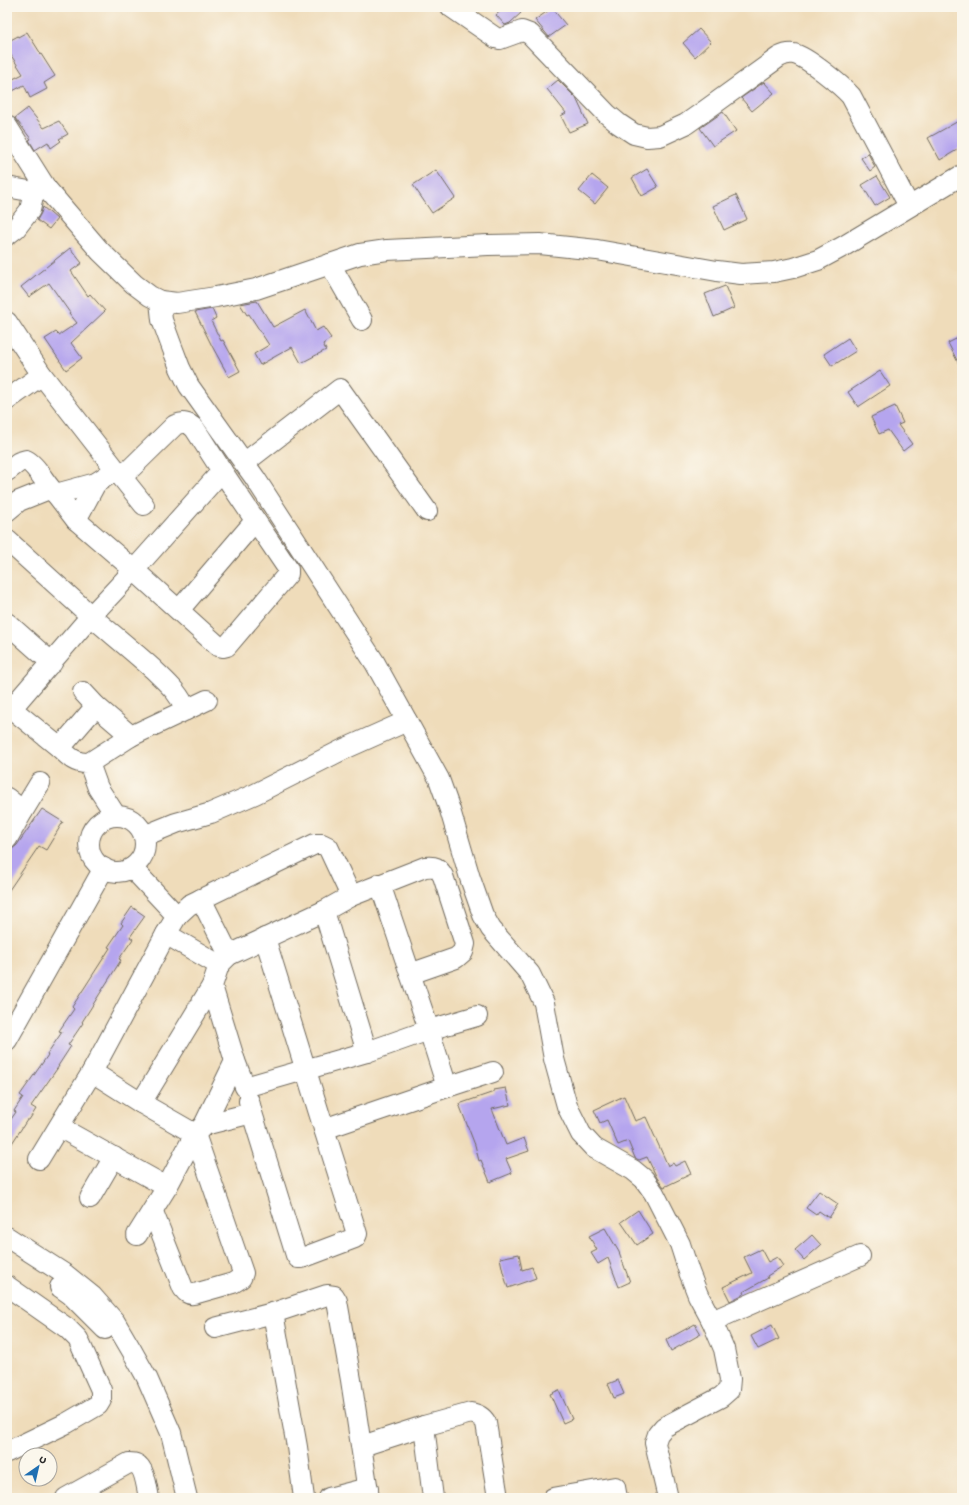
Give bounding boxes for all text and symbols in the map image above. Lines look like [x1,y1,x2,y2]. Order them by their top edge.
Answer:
north arrow [18,1447,58,1487]
text: U [36,1454,49,1467]

